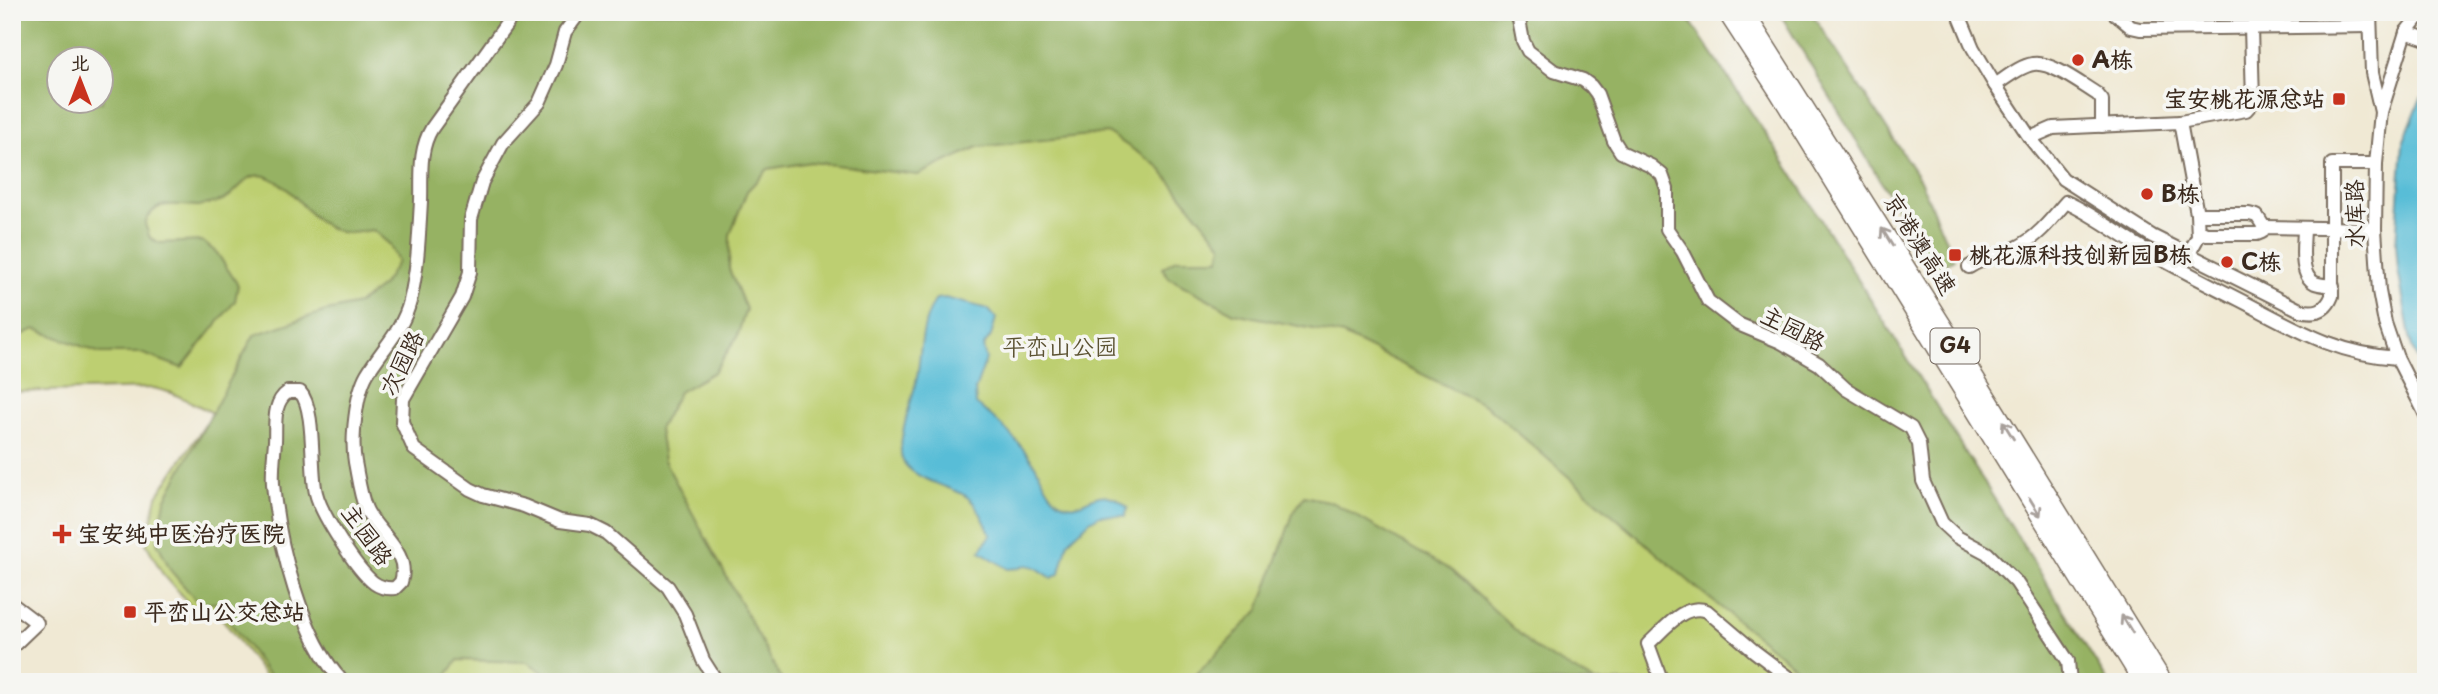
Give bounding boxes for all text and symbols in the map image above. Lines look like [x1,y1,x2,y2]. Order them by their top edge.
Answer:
place label: A栋 [2092,41,2133,76]
north arrow [46,46,116,116]
text: 北 [70,48,90,76]
marker: A栋 [2070,52,2086,68]
place label: 宝安桃花源总站 [2164,80,2325,115]
marker: 宝安桃花源总站 [2331,91,2347,107]
place label: B栋 [2161,175,2200,210]
street label: 水库路 [2335,179,2372,249]
street label: 京港澳高速 [1876,185,1967,301]
marker: B栋 [2139,186,2155,202]
one-way arrow [1879,228,1893,248]
place label: 桃花源科技创新园B栋 [1969,236,2192,271]
place label: C栋 [2241,243,2281,278]
marker: 桃花源科技创新园B栋 [1947,247,1963,263]
marker: C栋 [2219,254,2235,270]
street label: 主园路 [1755,296,1832,359]
street label: 次园路 [370,324,432,401]
park label: 平峦山公园 [1003,328,1118,363]
road number: G4 [1930,328,1980,364]
one-way arrow [2000,421,2014,441]
street label: 主园路 [334,496,403,572]
one-way arrow [2029,496,2043,516]
place label: 宝安纯中医治疗医院 [78,515,285,550]
marker: 宝安纯中医治疗医院 [52,524,72,544]
place label: 平峦山公交总站 [144,593,305,628]
marker: 平峦山公交总站 [122,604,138,620]
one-way arrow [2120,614,2134,634]

